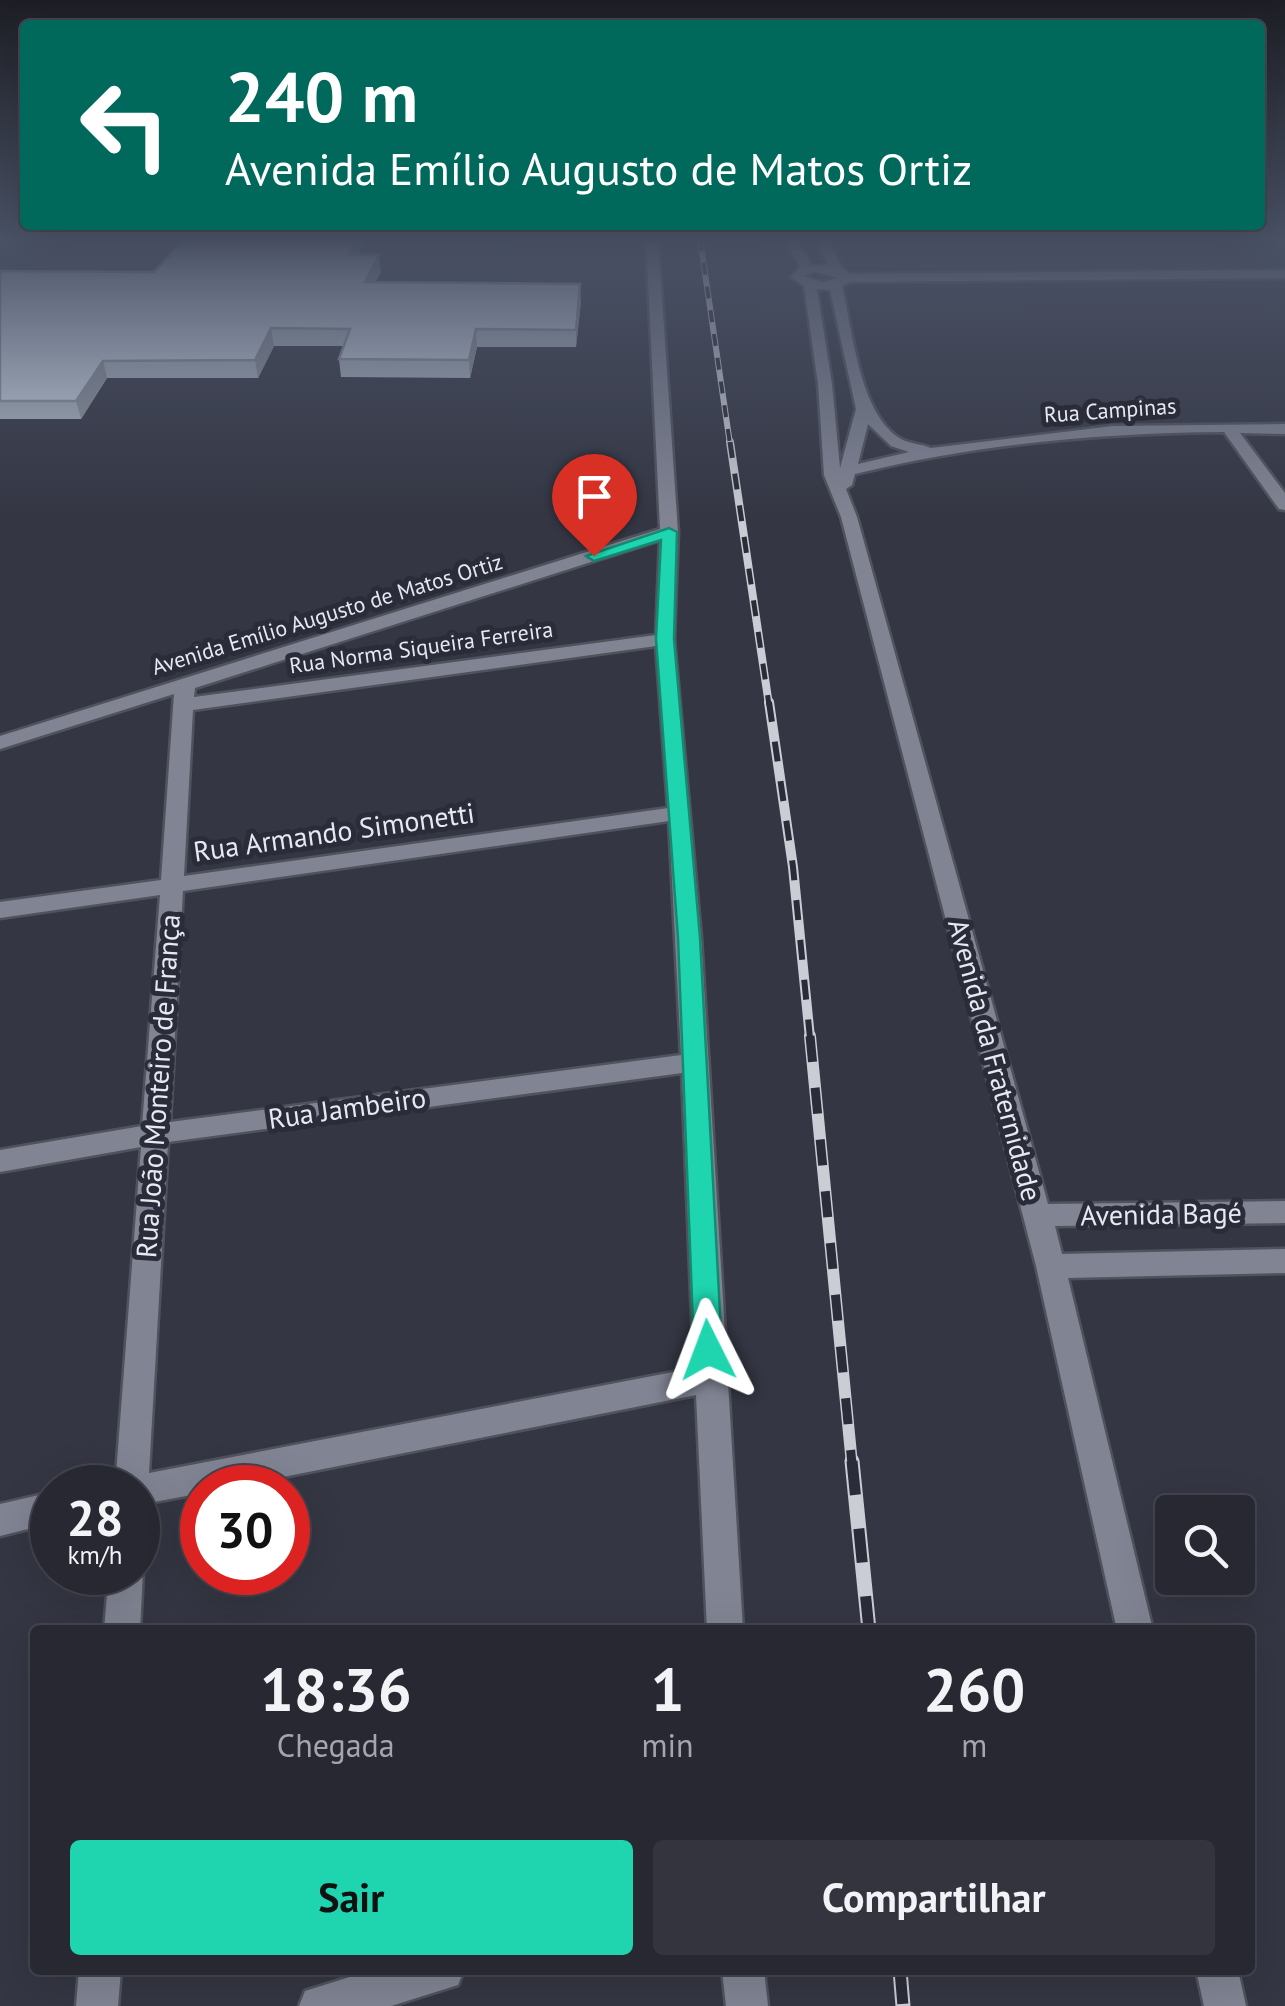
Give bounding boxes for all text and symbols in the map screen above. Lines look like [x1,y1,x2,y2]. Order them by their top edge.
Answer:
text: 240 m [225,51,418,141]
icon: left [60,60,190,190]
text: Avenida Emílio Augusto de Matos Ortiz [225,139,972,197]
street label: Rua Campinas [1043,391,1177,429]
pin [552,454,637,557]
icon: arrive [567,469,622,524]
street label: Avenida Emílio Augusto de Matos Ortiz [148,547,506,681]
street label: Rua Norma Siqueira Ferreira [287,615,555,679]
street label: Rua Armando Simonetti [191,793,477,870]
street label: Rua João Monteiro de França [127,913,188,1259]
street label: Avenida da Fraternidade [940,915,1051,1205]
street label: Rua Jambeiro [266,1078,428,1137]
street label: Avenida Bagé [1080,1194,1242,1233]
position arrow [656,1298,760,1402]
speed limit sign: 30 [180,1465,310,1595]
text: 28 [67,1485,123,1550]
map controls [1155,1495,1255,1595]
button: search [1155,1495,1255,1595]
text: km/h [68,1539,122,1571]
text: 18:36 [260,1650,412,1728]
text: 1 [651,1650,685,1728]
text: 260 [923,1650,1025,1728]
text: Chegada [277,1724,395,1766]
text: min [642,1724,694,1766]
text: m [961,1724,987,1766]
button: Sair [70,1840,633,1955]
button: Compartilhar [653,1840,1215,1955]

